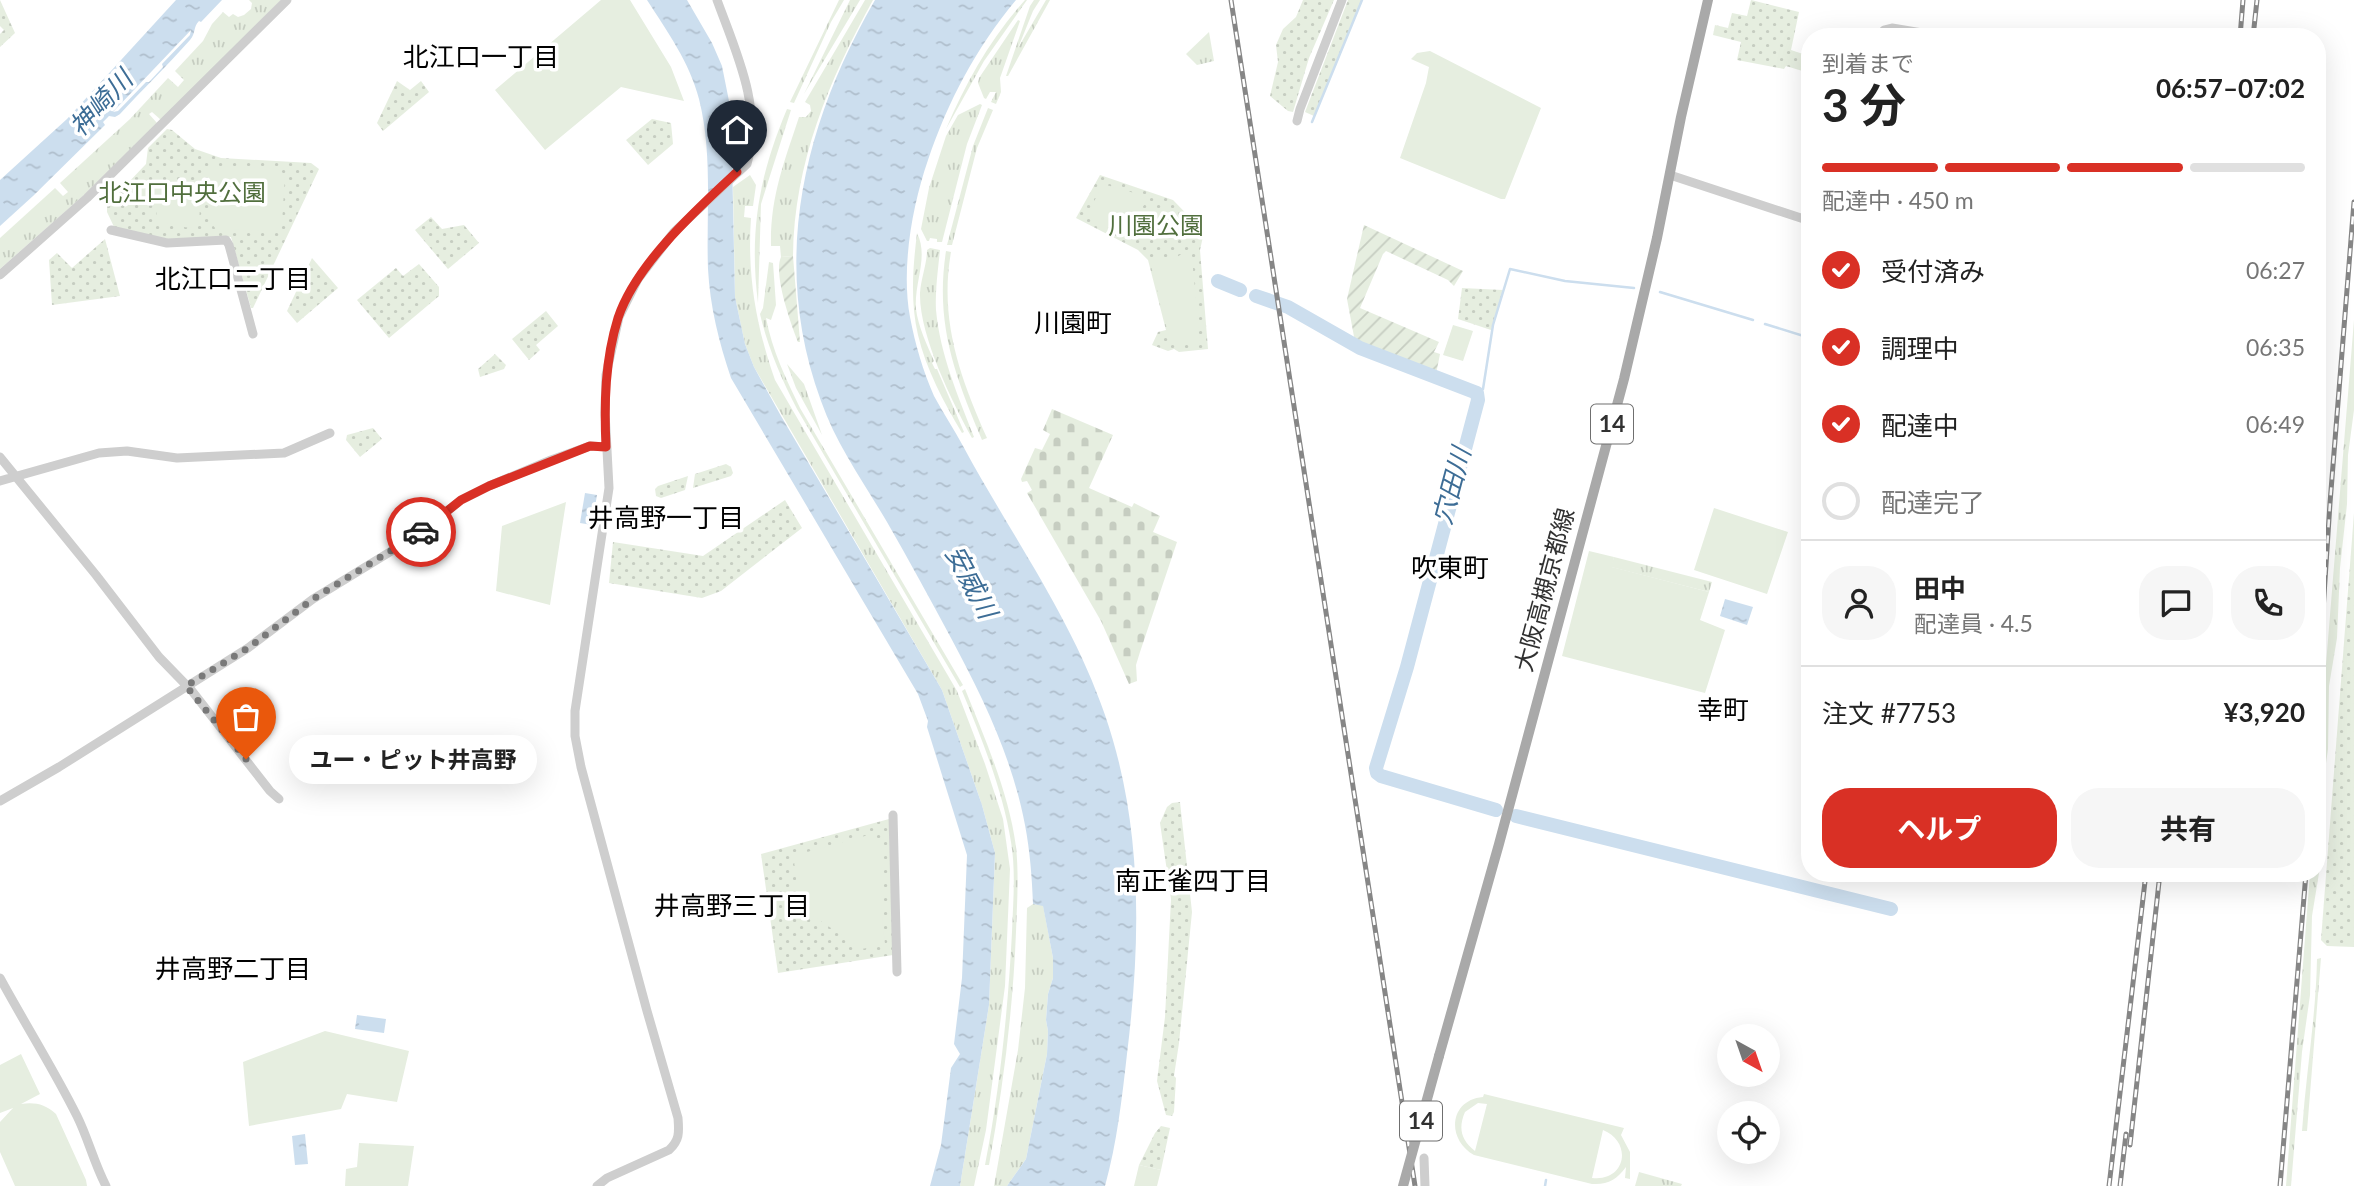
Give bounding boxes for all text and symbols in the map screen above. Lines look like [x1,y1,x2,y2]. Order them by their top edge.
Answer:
district label: 北江口一丁目 [403,40,559,72]
text: 到着まで [1822,49,1914,77]
water label: 神崎川 [62,61,141,142]
text: 06:57–07:02 [2156,72,2305,104]
text: 3 分 [1822,77,1906,132]
pin [707,100,767,172]
icon: home [718,111,756,149]
park label: 北江口中央公園 [98,177,266,206]
text: 配達中 · 450 m [1822,186,1974,214]
park label: 川園公園 [1108,210,1204,239]
icon: check [1822,251,1860,289]
text: 受付済み [1881,255,1985,287]
text: 06:27 [2246,256,2305,284]
district label: 北江口二丁目 [155,262,311,294]
district label: 川園町 [1034,306,1112,338]
icon: check [1822,328,1860,366]
text: 調理中 [1881,332,1959,364]
text: 06:35 [2246,333,2305,361]
road number: 14 [1591,404,1633,444]
icon: check [1822,405,1860,443]
text: 配達中 [1881,409,1959,441]
text: 06:49 [2246,410,2305,438]
water label: 穴田川 [1425,441,1477,528]
text: 配達完了 [1881,486,1985,518]
courier [386,497,456,567]
district label: 井高野一丁目 [588,501,744,533]
street label: 大阪高槻京都線 [1508,505,1579,675]
icon: car [402,513,440,551]
water label: 安威川 [939,540,1006,626]
district label: 吹東町 [1411,551,1489,583]
button: person [1822,566,1896,640]
button: chat [2139,566,2213,640]
button: phone [2231,566,2305,640]
text: 田中 [1914,572,1966,604]
text: 配達員 · 4.5 [1914,609,2033,637]
pin [216,687,276,759]
district label: 幸町 [1697,693,1749,725]
text: ¥3,920 [2224,696,2305,728]
text: 注文 #7753 [1822,697,1956,729]
icon: bag [227,698,265,736]
callout: ユー・ピット井高野 [288,734,536,784]
text: ユー・ピット井高野 [310,745,517,773]
button: ヘルプ [1822,788,2057,868]
button: 共有 [2071,788,2305,868]
district label: 南正雀四丁目 [1115,864,1271,896]
district label: 井高野三丁目 [654,889,810,921]
district label: 井高野二丁目 [155,952,311,984]
north arrow [1717,1024,1780,1087]
map controls [1717,1024,1780,1164]
button: locate [1717,1101,1780,1164]
road number: 14 [1400,1102,1442,1140]

